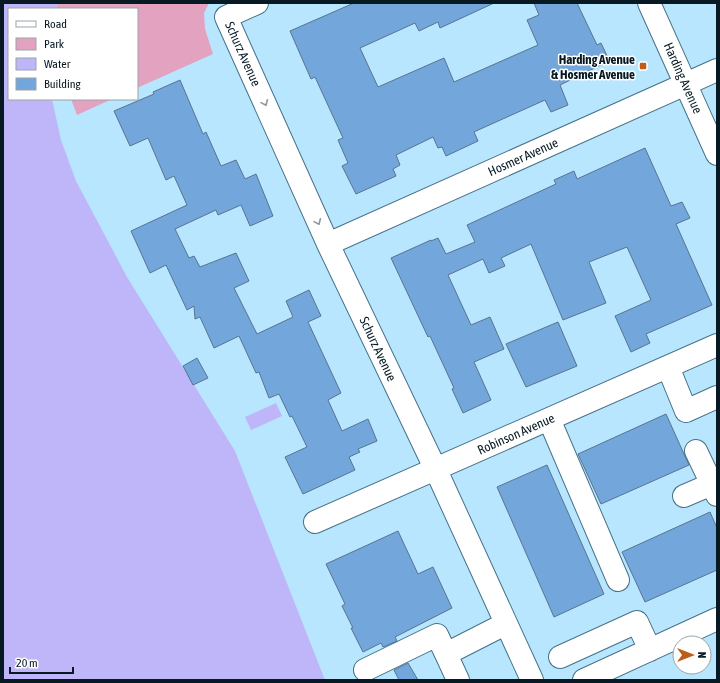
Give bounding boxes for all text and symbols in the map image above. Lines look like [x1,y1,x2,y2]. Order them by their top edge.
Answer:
legend [8,8,138,100]
text: Road [44,17,67,31]
street label: Schurz Avenue [222,19,264,89]
text: Park [44,37,65,51]
street label: Harding Avenue [661,40,705,116]
place label: Harding Avenue & Hosmer Avenue [551,52,635,82]
text: Water [44,57,71,71]
marker: Harding Avenue & Hosmer Avenue [638,61,648,71]
text: Building [44,77,82,91]
one-way arrow [260,99,268,107]
street label: Hosmer Avenue [486,135,560,179]
one-way arrow [313,218,321,225]
street label: Schurz Avenue [357,314,399,384]
street label: Robinson Avenue [475,410,557,458]
north arrow [672,635,712,675]
scale bar [10,649,73,675]
text: N [696,652,708,658]
text: 20 m [16,656,38,670]

